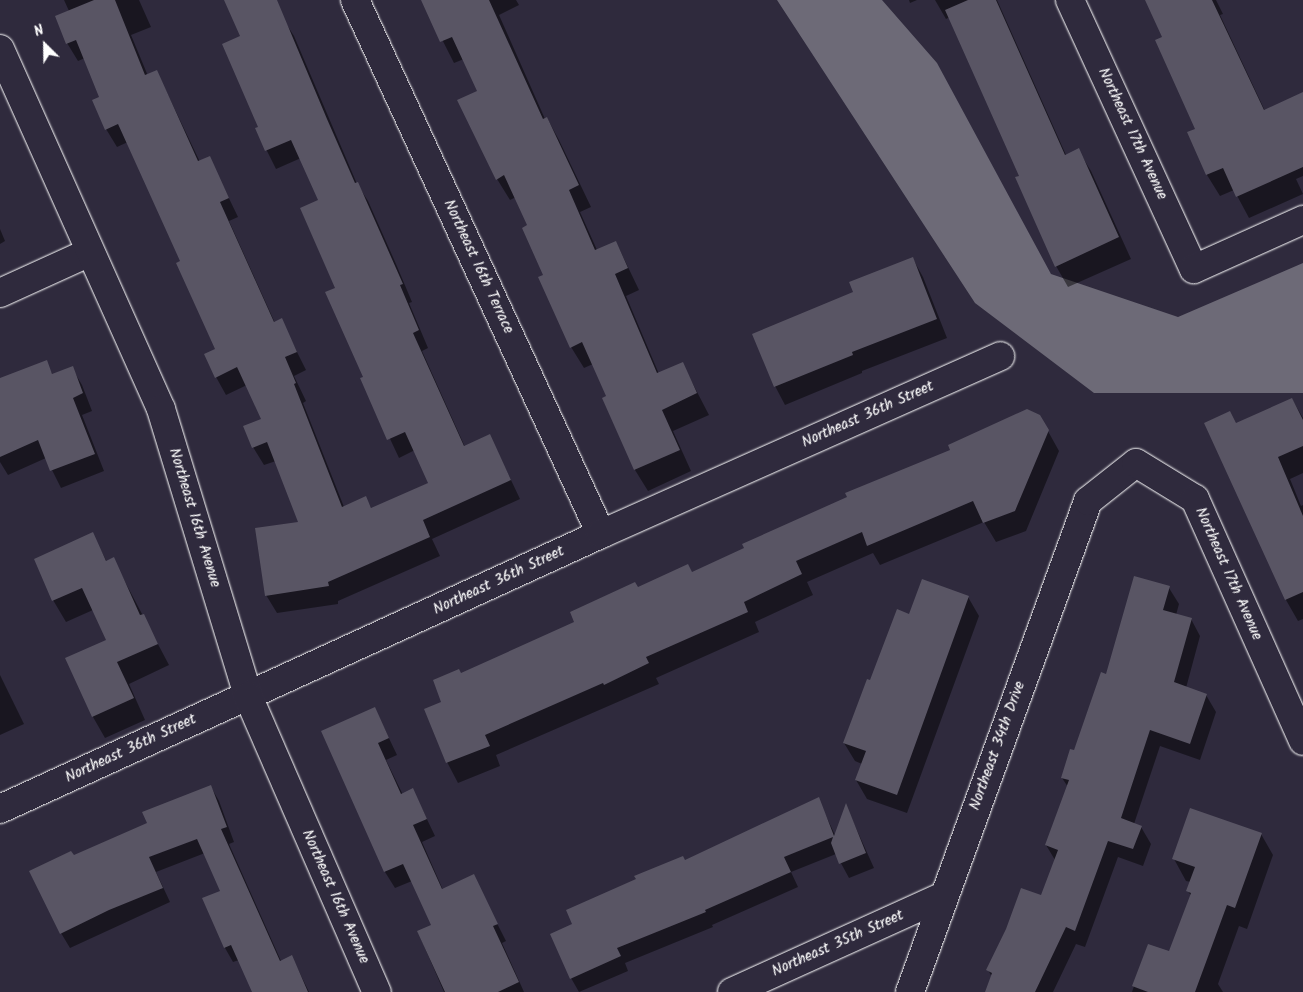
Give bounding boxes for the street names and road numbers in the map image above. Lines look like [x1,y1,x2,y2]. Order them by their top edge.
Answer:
street label: Northeast 17th Avenue [1094,65,1170,203]
street label: Northeast 16th Terrace [439,197,517,337]
street label: Northeast 36th Street [799,378,937,452]
street label: Northeast 16th Avenue [164,446,224,590]
street label: Northeast 17th Avenue [1191,505,1265,643]
street label: Northeast 36th Street [431,543,567,619]
street label: Northeast 34th Drive [966,679,1030,813]
street label: Northeast 36th Street [63,711,199,787]
street label: Northeast 16th Avenue [297,827,373,967]
street label: Northeast 35th Street [769,907,907,981]

